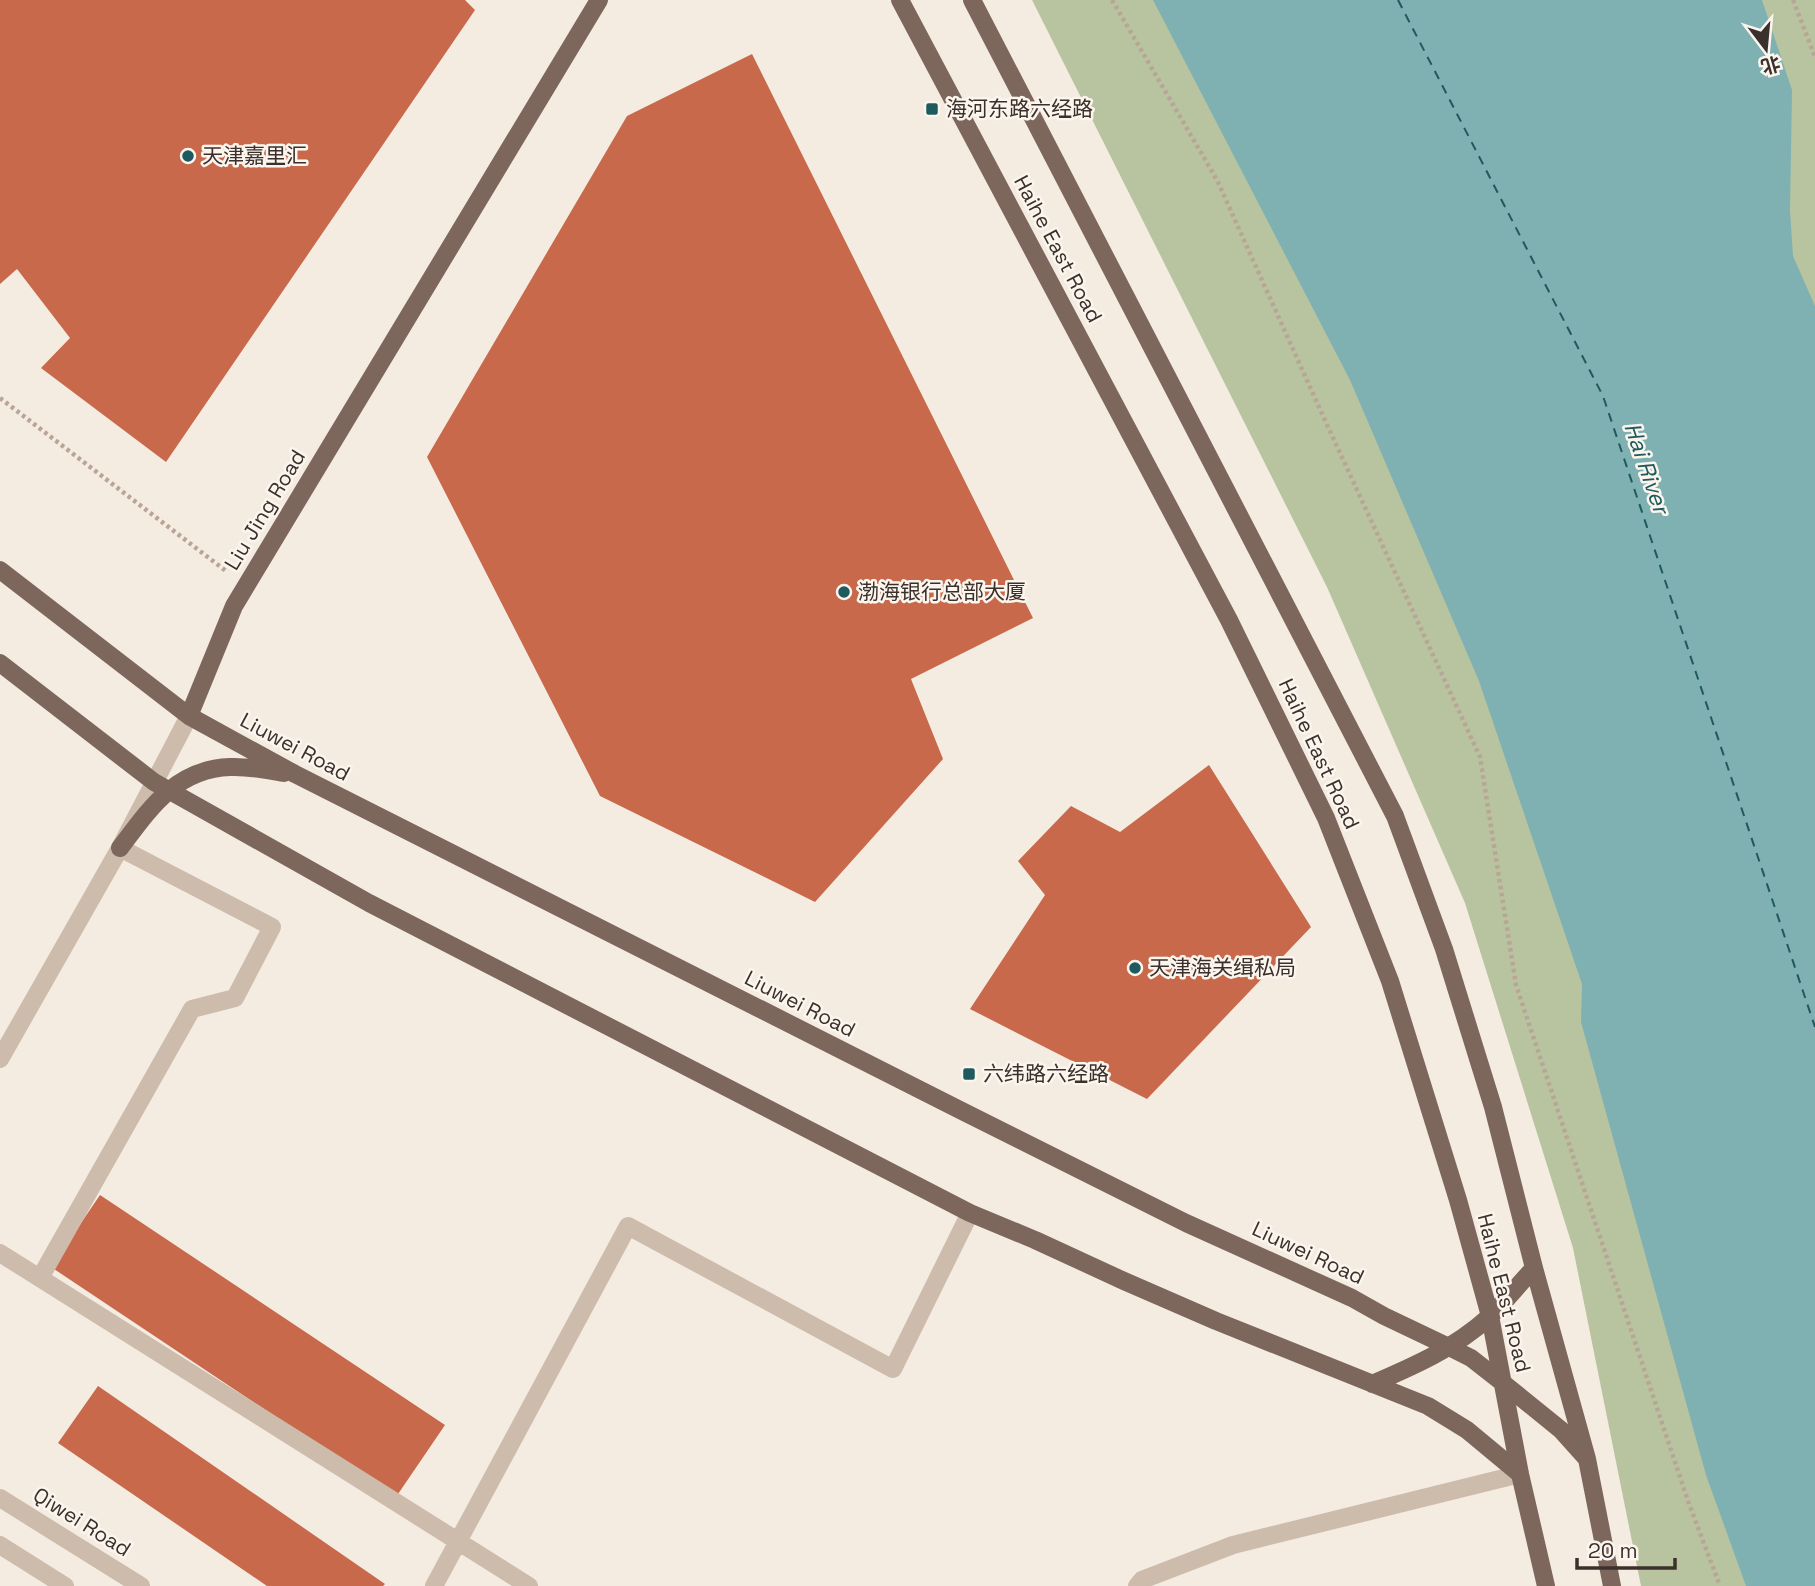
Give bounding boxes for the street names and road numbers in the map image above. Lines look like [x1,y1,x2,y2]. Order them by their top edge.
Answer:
street label: Haihe East Road [1008,170,1109,327]
street label: Liu Jing Road [218,445,311,575]
street label: Haihe East Road [1273,674,1366,833]
street label: Liuwei Road [236,706,355,787]
street label: Liuwei Road [740,964,860,1043]
street label: Haihe East Road [1472,1211,1537,1375]
street label: Liuwei Road [1248,1215,1369,1290]
street label: Qiwei Road [28,1481,136,1562]

